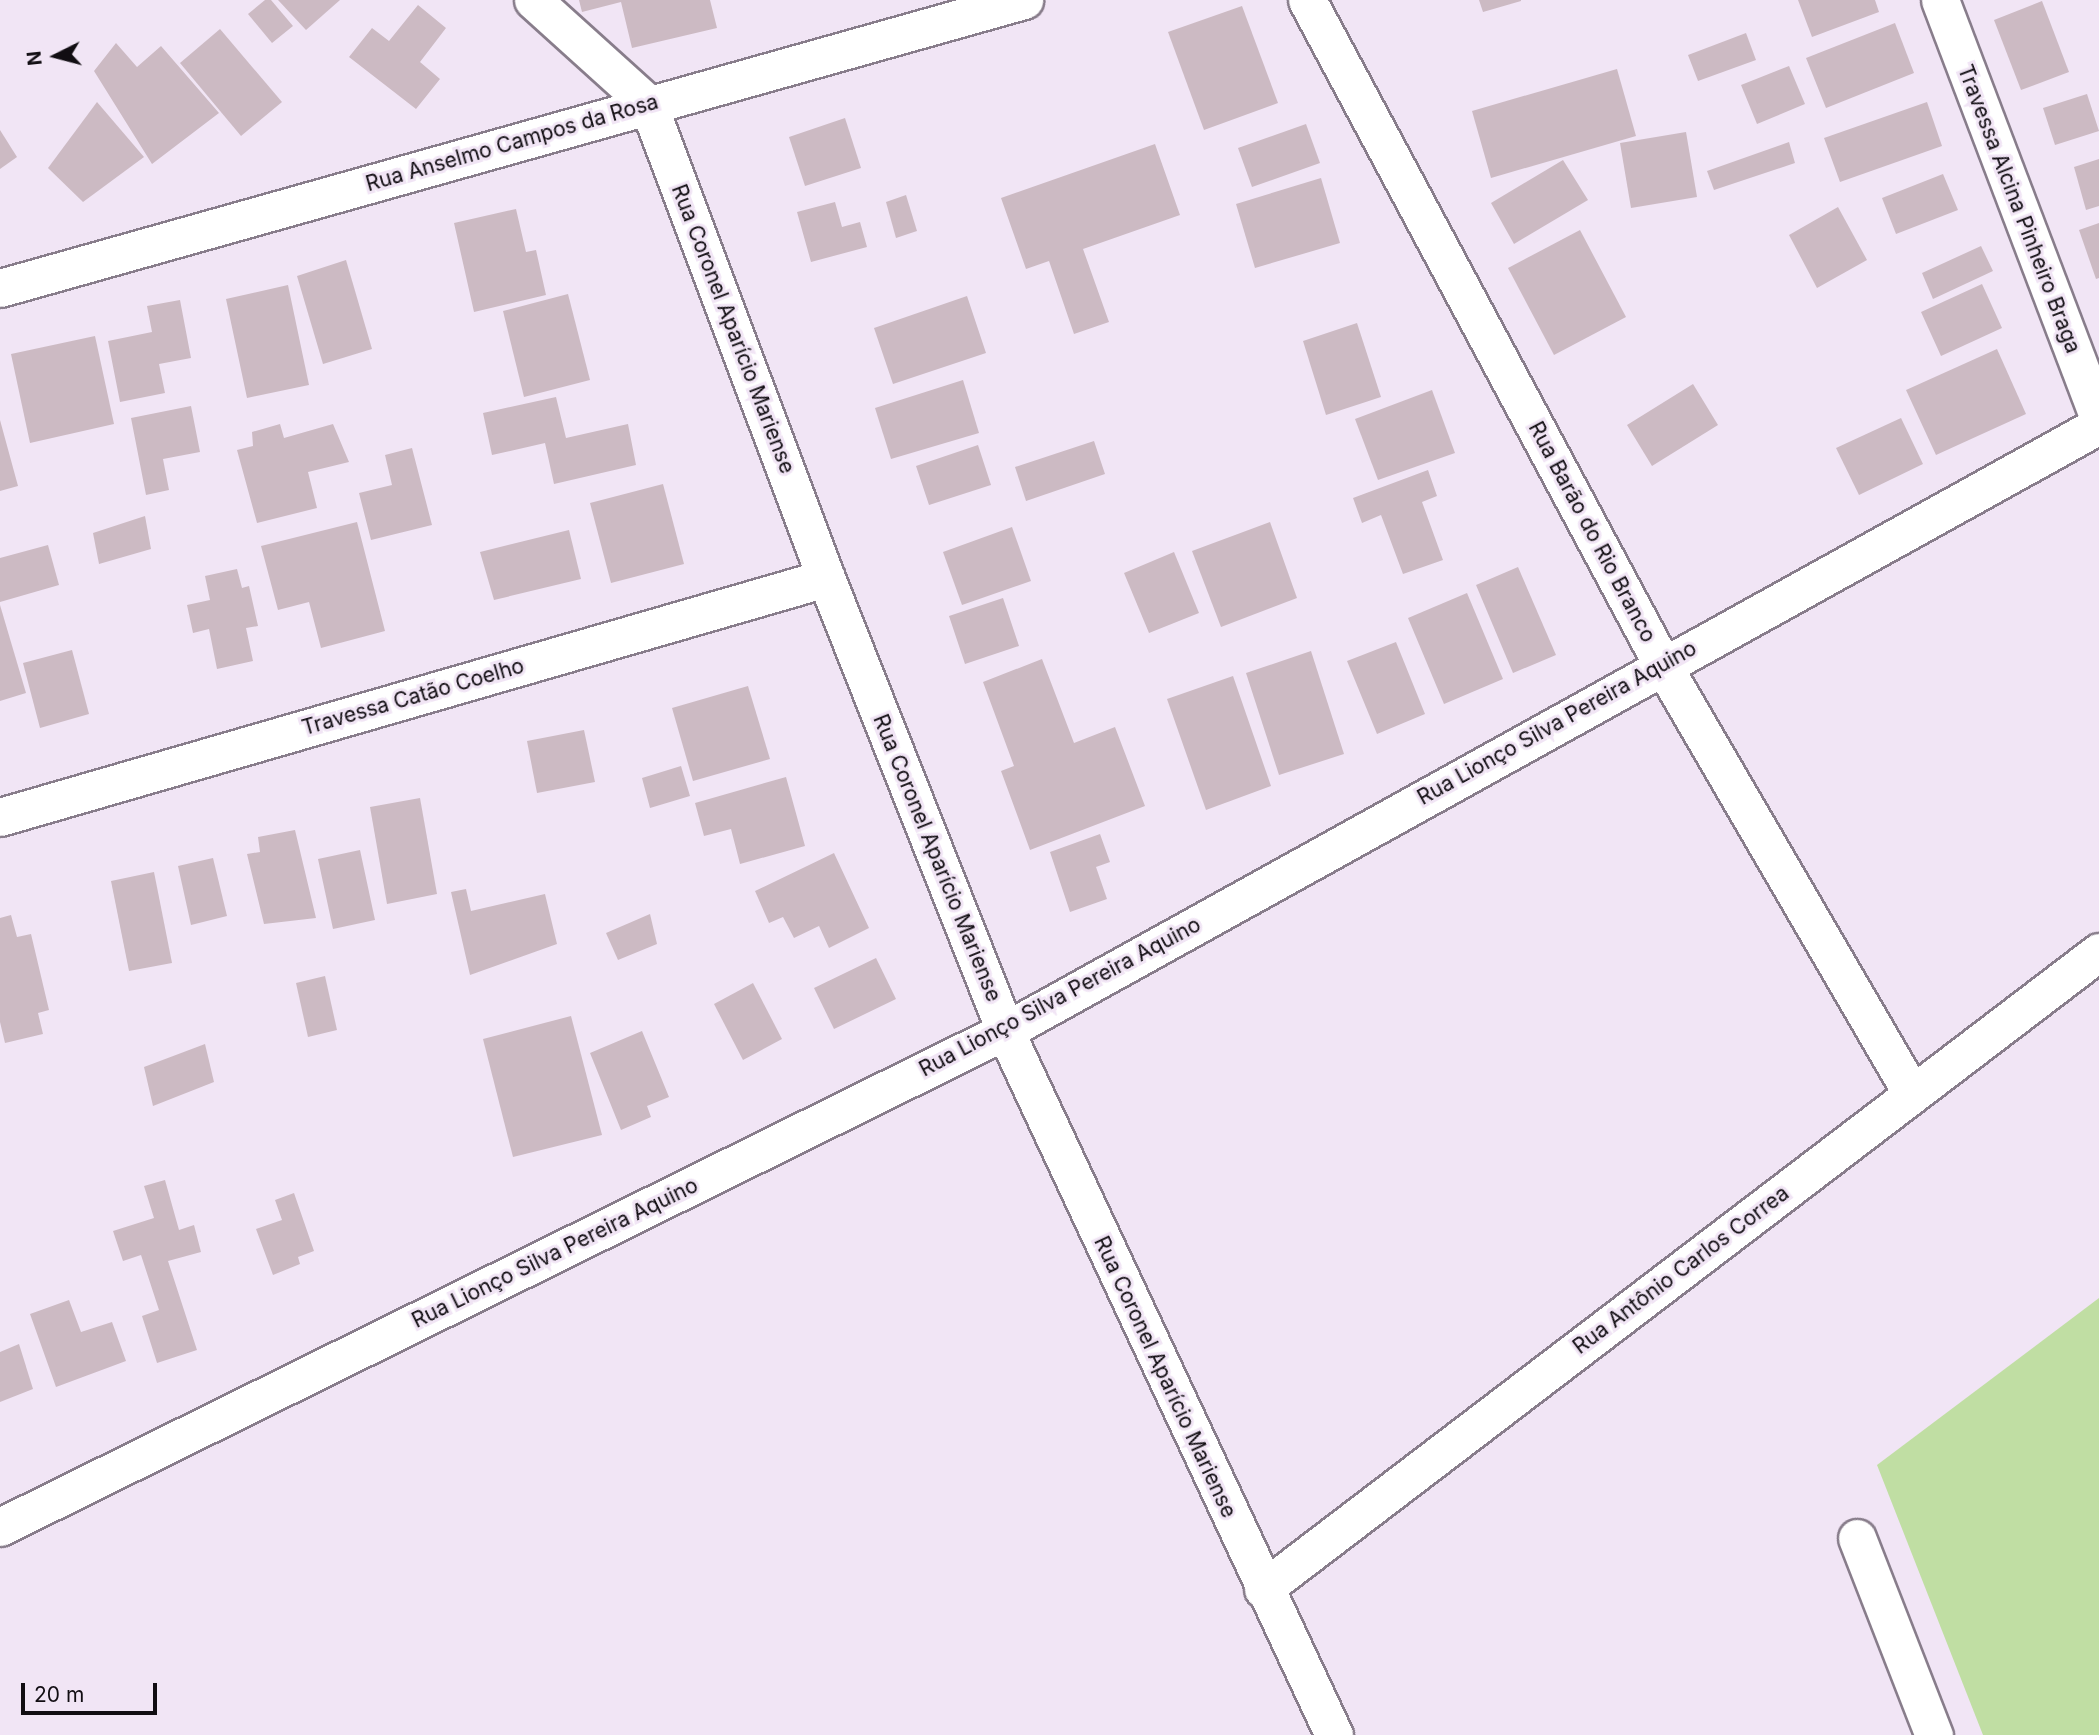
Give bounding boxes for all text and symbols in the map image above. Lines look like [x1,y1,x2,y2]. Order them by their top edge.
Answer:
north arrow [21,21,91,91]
text: N [22,50,47,67]
street label: Travessa Alcina Pinheiro Braga [1952,61,2086,357]
street label: Rua Anselmo Campos da Rosa [363,89,661,197]
street label: Rua Coronel Aparício Mariense [666,181,800,477]
street label: Rua Barão do Rio Branco [1523,417,1661,647]
street label: Rua Lionço Silva Pereira Aquino [1413,636,1701,810]
street label: Travessa Catão Coelho [299,653,527,741]
street label: Rua Coronel Aparício Mariense [868,711,1006,1005]
street label: Rua Lionço Silva Pereira Aquino [915,912,1205,1082]
street label: Rua Lionço Silva Pereira Aquino [408,1173,702,1333]
street label: Rua Antônio Carlos Correa [1568,1181,1794,1359]
street label: Rua Coronel Aparício Mariense [1089,1232,1241,1522]
scale bar [24,1668,161,1712]
text: 20 m [34,1682,84,1707]

